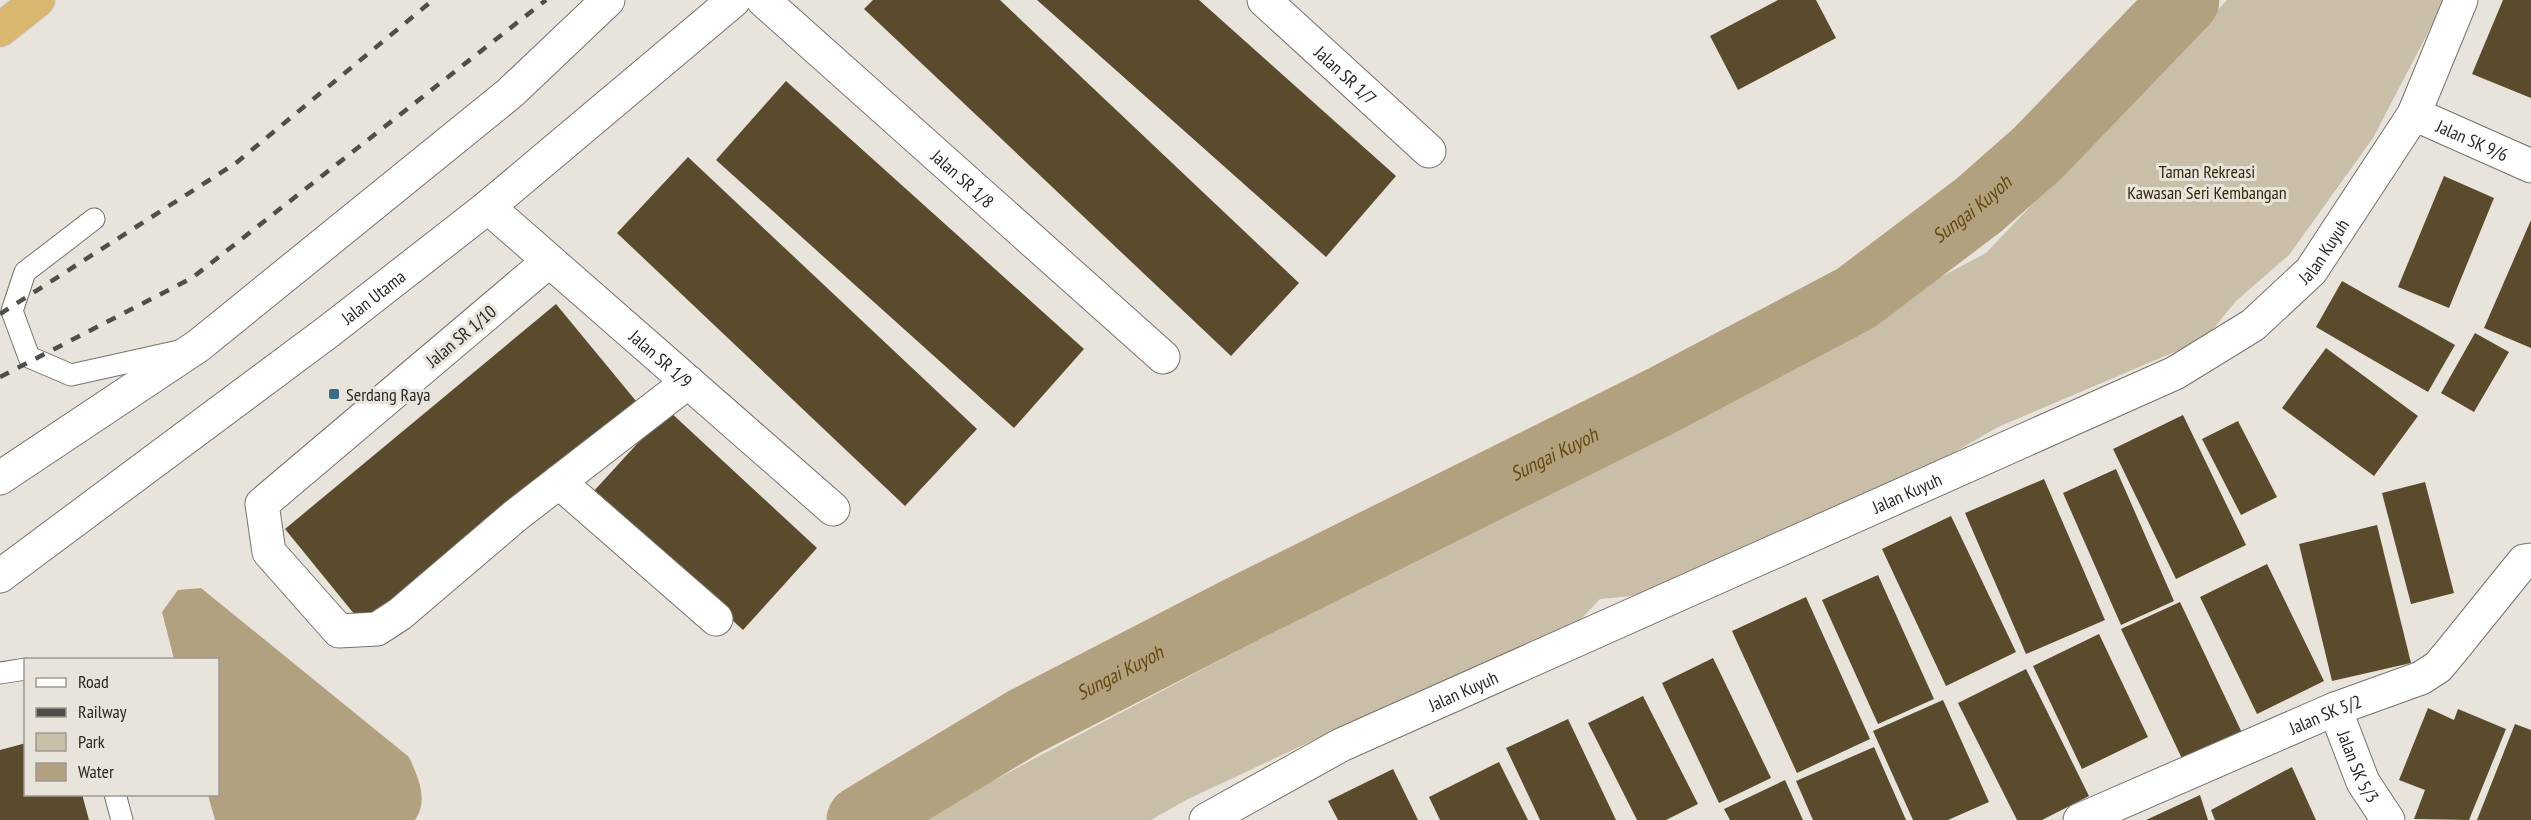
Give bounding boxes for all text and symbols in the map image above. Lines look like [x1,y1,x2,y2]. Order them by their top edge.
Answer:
street label: Jalan SR 1/7 [1309,40,1382,109]
street label: Jalan SK 9/6 [2432,114,2512,166]
street label: Jalan SR 1/8 [926,144,999,212]
park label: Taman Rekreasi Kawasan Seri Kembangan [2127,160,2287,204]
water label: Sungai Kuyoh [1927,169,2018,249]
street label: Jalan Kuyuh [2293,214,2354,289]
street label: Jalan Utama [336,265,410,329]
street label: Jalan SR 1/10 [421,300,501,373]
street label: Jalan SR 1/9 [624,324,697,392]
place label: Serdang Raya [346,383,430,406]
marker: Serdang Raya [327,387,341,401]
water label: Sungai Kuyoh [1506,421,1603,487]
street label: Jalan Kuyuh [1868,467,1945,518]
water label: Sungai Kuyoh [1072,639,1169,706]
legend [24,658,219,796]
street label: Jalan Kuyuh [1424,665,1501,716]
text: Road [78,670,109,693]
street label: Jalan SK 5/2 [2284,689,2364,740]
text: Railway [78,700,127,723]
street label: Jalan SK 5/3 [2332,726,2385,807]
text: Park [78,730,105,753]
text: Water [78,760,114,783]

